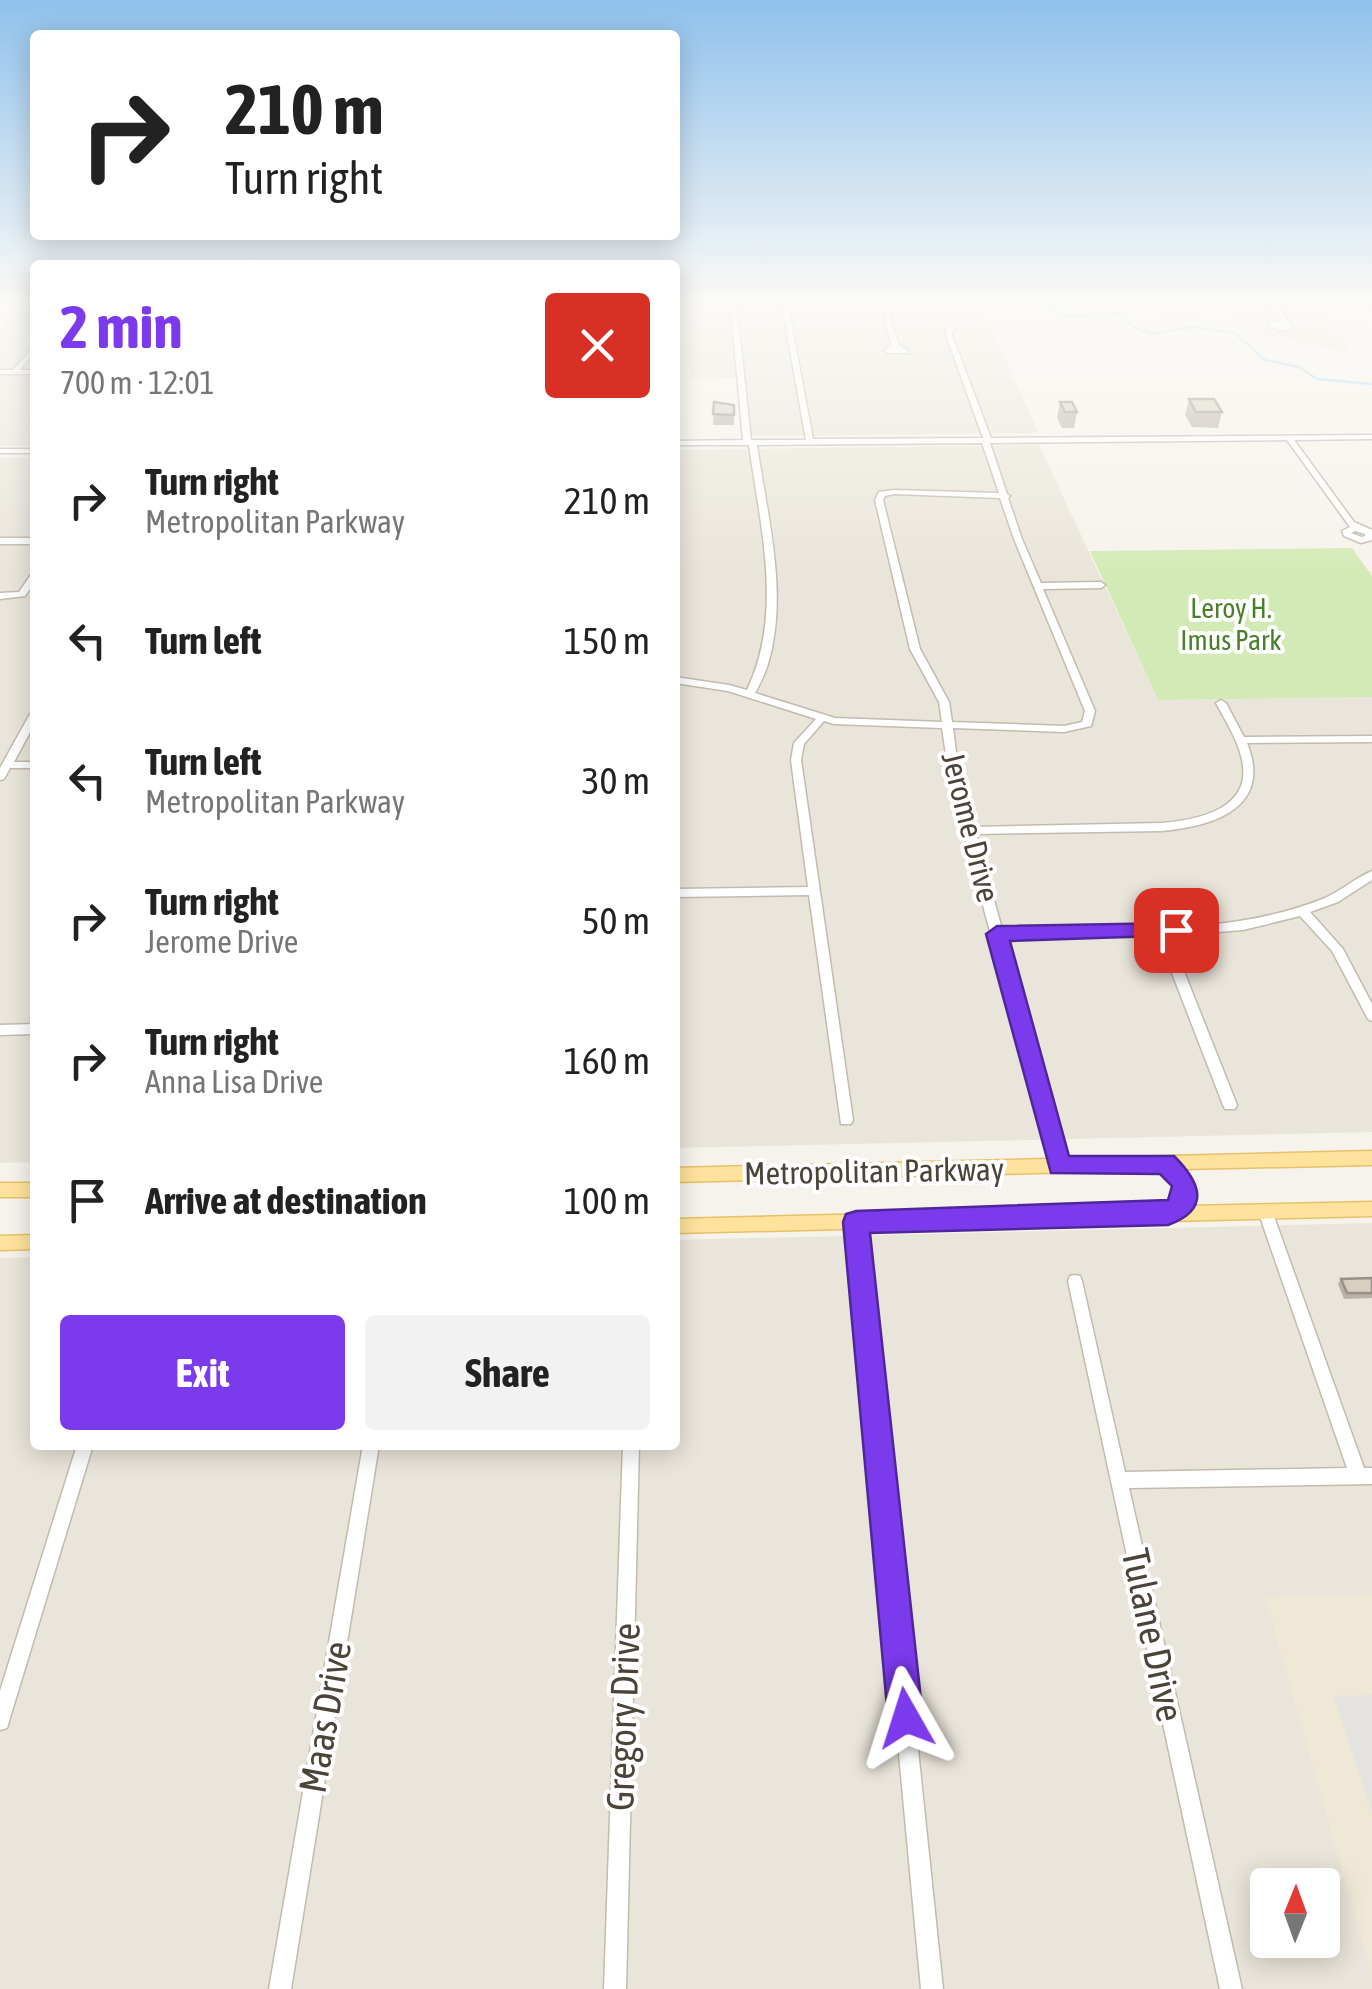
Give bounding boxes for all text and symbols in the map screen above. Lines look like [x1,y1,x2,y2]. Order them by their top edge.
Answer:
text: 210 m [225,69,384,149]
icon: right [60,70,190,200]
text: Turn right [225,152,383,204]
text: 2 min [60,292,183,361]
button: close [545,293,650,398]
text: 700 m · 12:01 [60,364,215,401]
text: Turn right [145,460,279,503]
icon: right [60,473,115,528]
text: 210 m [564,479,650,522]
text: Metropolitan Parkway [145,503,405,540]
park label: Leroy H. Imus Park [1180,592,1282,656]
icon: left [60,613,115,668]
text: Turn left [145,619,261,662]
text: 150 m [564,619,650,662]
text: Turn left [145,740,261,783]
street label: Jerome Drive [935,748,1007,906]
icon: left [60,753,115,808]
text: 30 m [582,759,650,802]
text: Metropolitan Parkway [145,783,405,820]
text: Turn right [145,880,279,923]
pin [1134,888,1219,973]
icon: right [60,893,115,948]
text: 50 m [582,899,650,942]
icon: arrive [1149,903,1204,958]
text: Jerome Drive [145,923,298,960]
text: Turn right [145,1020,279,1063]
icon: right [60,1033,115,1088]
text: 160 m [564,1039,650,1082]
text: Anna Lisa Drive [145,1063,323,1100]
street label: Metropolitan Parkway [744,1150,1004,1192]
icon: arrive [60,1173,115,1228]
text: Arrive at destination [145,1179,427,1222]
text: 100 m [564,1179,650,1222]
button: Exit [60,1315,345,1430]
button: Share [365,1315,650,1430]
street label: Tulane Drive [1114,1545,1192,1725]
street label: Gregory Drive [598,1622,648,1812]
street label: Maas Drive [291,1638,359,1796]
position arrow [854,1666,958,1770]
north arrow [1250,1868,1340,1958]
map controls [1250,1868,1340,1958]

